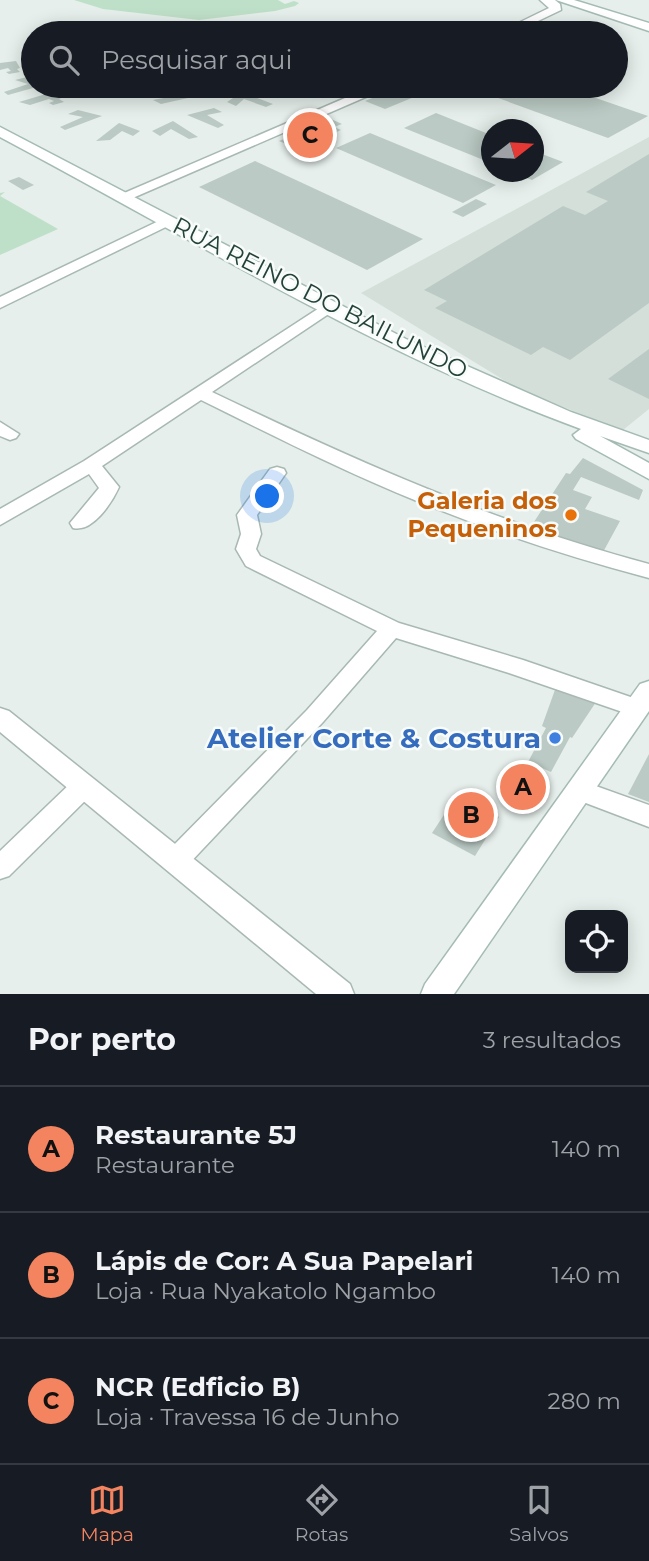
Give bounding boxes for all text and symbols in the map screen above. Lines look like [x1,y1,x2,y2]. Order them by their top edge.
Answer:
search box [21,21,628,98]
icon: search [45,41,83,79]
text: Pesquisar aqui [101,44,293,76]
pin: C [287,109,333,161]
north arrow [481,119,544,182]
street label: RUA REINO DO BAILUNDO [168,210,473,385]
your location [250,479,284,513]
place label: Galeria dos Pequeninos [407,486,557,543]
marker: Galeria dos Pequeninos [563,507,579,523]
place label: Atelier Corte & Costura [206,721,541,755]
marker: Atelier Corte & Costura [547,730,563,746]
pin: A [500,761,546,813]
pin: B [448,789,494,841]
map controls [565,910,628,973]
button: locate [565,910,628,973]
text: Por perto [28,1021,176,1058]
text: 3 resultados [483,1026,621,1054]
text: Restaurante 5J [95,1119,297,1151]
text: A [42,1135,60,1163]
text: 140 m [552,1135,621,1163]
text: Restaurante [95,1151,235,1179]
text: Lápis de Cor: A Sua Papelari [95,1245,473,1277]
text: B [42,1261,60,1289]
text: 140 m [552,1261,621,1289]
text: Loja · Rua Nyakatolo Ngambo [95,1277,436,1305]
text: NCR (Edficio B) [95,1371,301,1403]
text: C [43,1387,59,1415]
text: 280 m [548,1387,621,1415]
text: Loja · Travessa 16 de Junho [95,1403,399,1431]
tab: Mapa [80,1481,134,1546]
tab: Rotas [295,1481,348,1546]
tab: Salvos [509,1481,569,1546]

